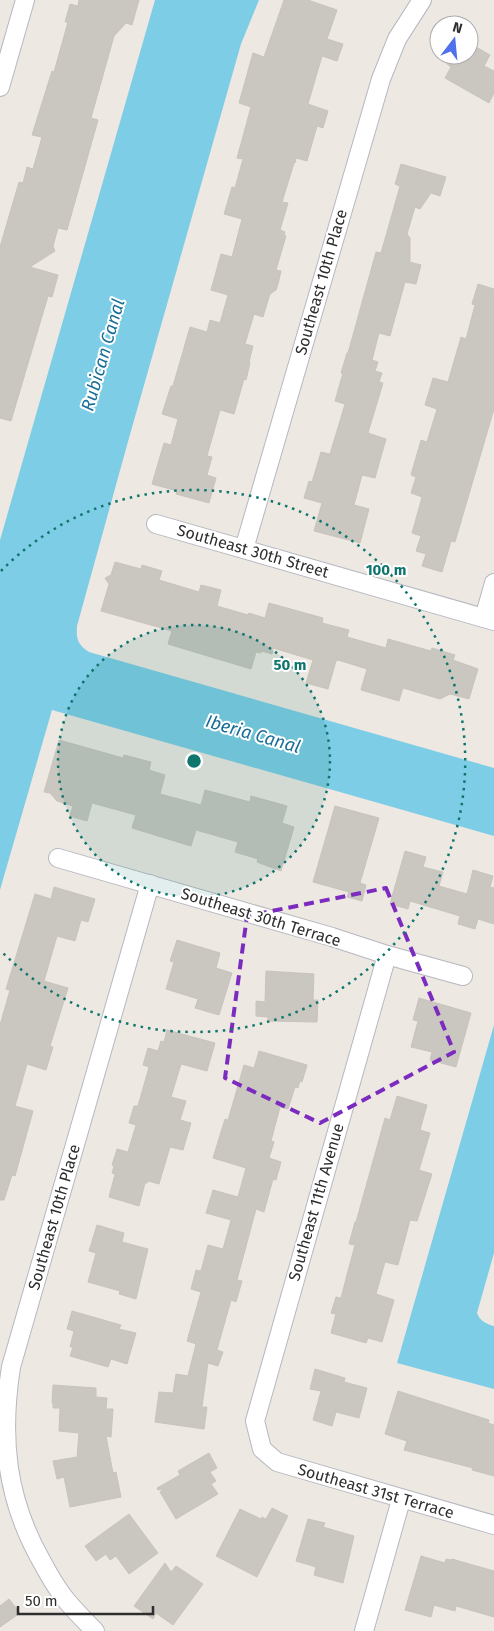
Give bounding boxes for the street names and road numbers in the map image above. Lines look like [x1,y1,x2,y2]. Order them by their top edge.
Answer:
street label: Southeast 10th Place [291,207,351,357]
street label: Southeast 30th Street [175,520,331,582]
street label: Southeast 30th Terrace [179,884,343,950]
street label: Southeast 11th Avenue [284,1121,348,1283]
street label: Southeast 10th Place [24,1142,84,1292]
street label: Southeast 31st Terrace [296,1460,456,1522]

